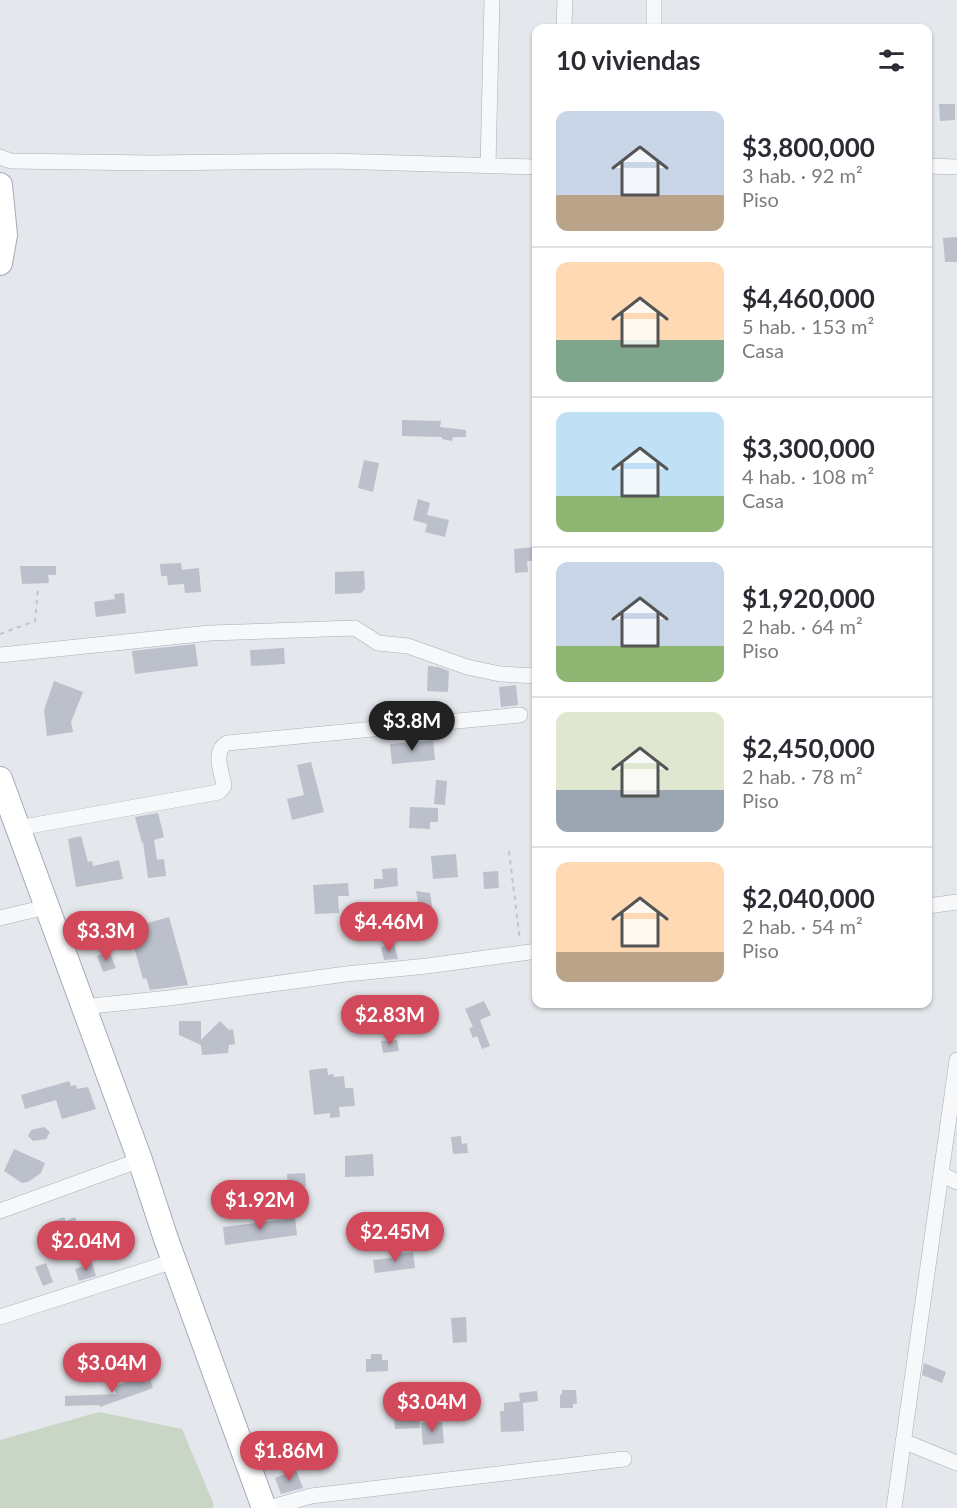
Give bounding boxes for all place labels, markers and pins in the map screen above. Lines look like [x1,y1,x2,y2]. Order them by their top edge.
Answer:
pin: $3.8M [370,701,454,752]
pin: $4.46M [340,902,438,953]
pin: $3.3M [64,911,148,962]
pin: $2.83M [341,995,439,1046]
pin: $1.92M [211,1180,309,1231]
pin: $2.45M [346,1212,444,1263]
pin: $2.04M [37,1221,135,1272]
pin: $3.04M [63,1343,161,1394]
pin: $3.04M [383,1382,481,1433]
pin: $1.86M [240,1431,338,1482]

